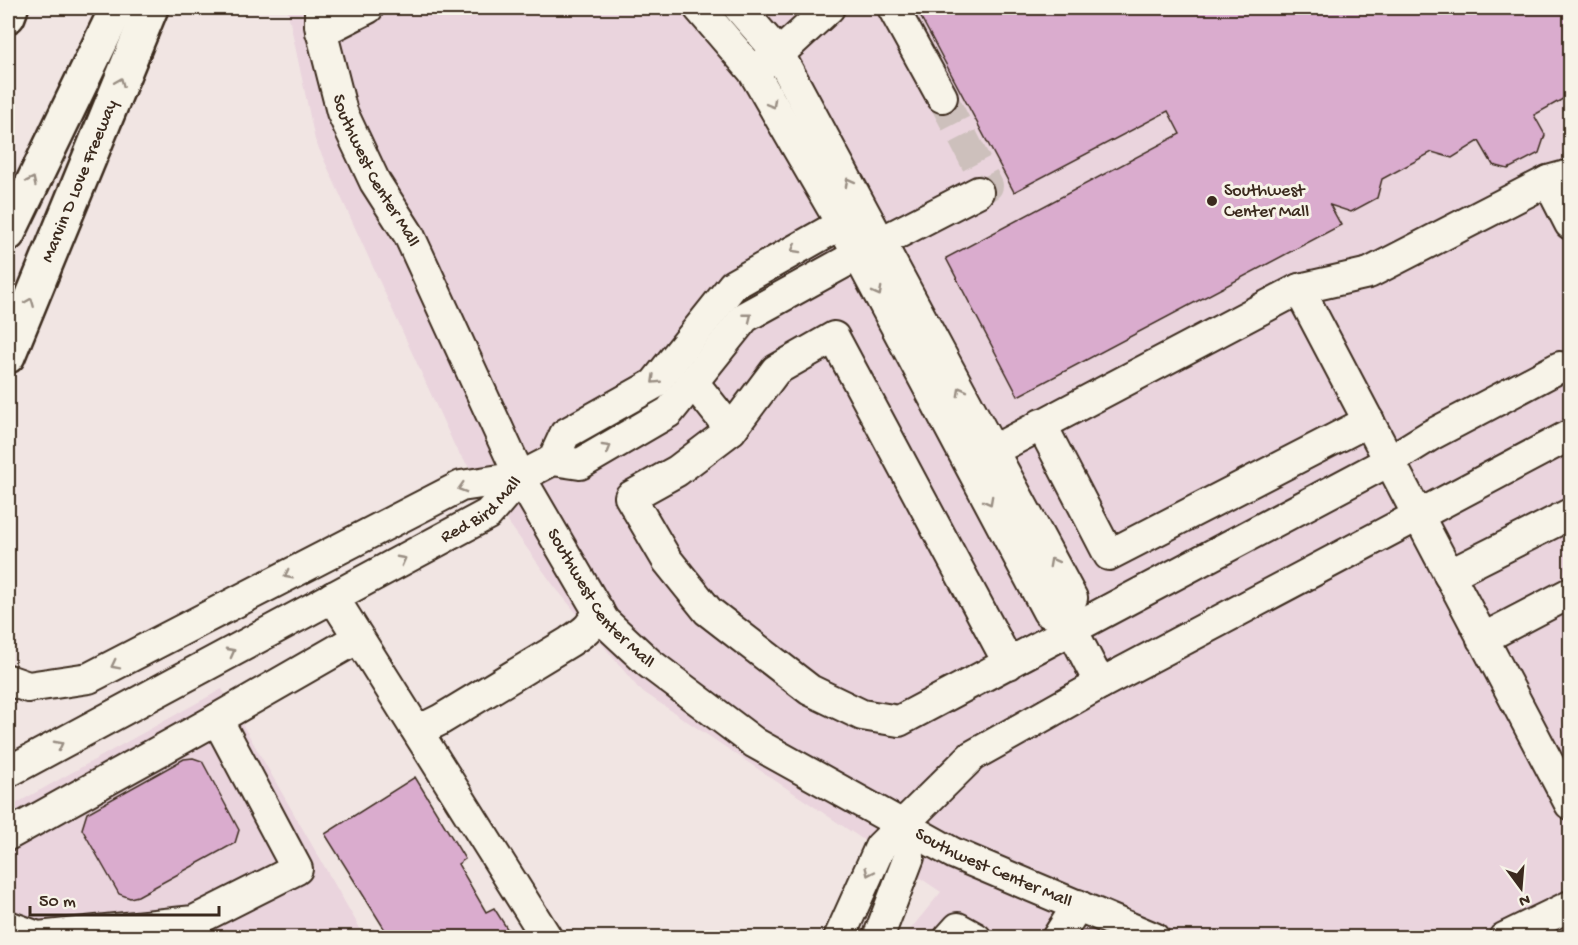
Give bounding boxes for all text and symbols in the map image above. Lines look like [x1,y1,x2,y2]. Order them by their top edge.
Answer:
one-way arrow [113,78,125,89]
street label: Southwest Center Mall [327,92,424,250]
street label: Marvin D Love Freeway [37,97,123,266]
one-way arrow [765,98,776,108]
one-way arrow [25,177,37,188]
one-way arrow [845,177,856,188]
place label: Southwest Center Mall [1224,181,1309,223]
marker: Southwest Center Mall [1205,194,1219,208]
one-way arrow [791,242,801,253]
one-way arrow [871,286,882,296]
one-way arrow [23,297,35,308]
one-way arrow [741,314,752,325]
one-way arrow [652,373,662,384]
one-way arrow [957,386,968,397]
one-way arrow [601,444,611,455]
street label: Red Bird Mall [437,472,526,548]
one-way arrow [457,481,468,493]
one-way arrow [982,495,993,505]
street label: Southwest Center Mall [542,525,658,673]
one-way arrow [396,556,407,567]
one-way arrow [1049,558,1060,569]
one-way arrow [284,568,295,579]
one-way arrow [225,648,235,659]
one-way arrow [111,657,122,669]
one-way arrow [53,741,63,752]
street label: Southwest Center Mall [911,823,1075,913]
north arrow [1491,858,1551,918]
one-way arrow [864,865,876,876]
scale bar [30,879,219,917]
text: N [1516,888,1532,910]
text: 50 m [39,892,76,913]

